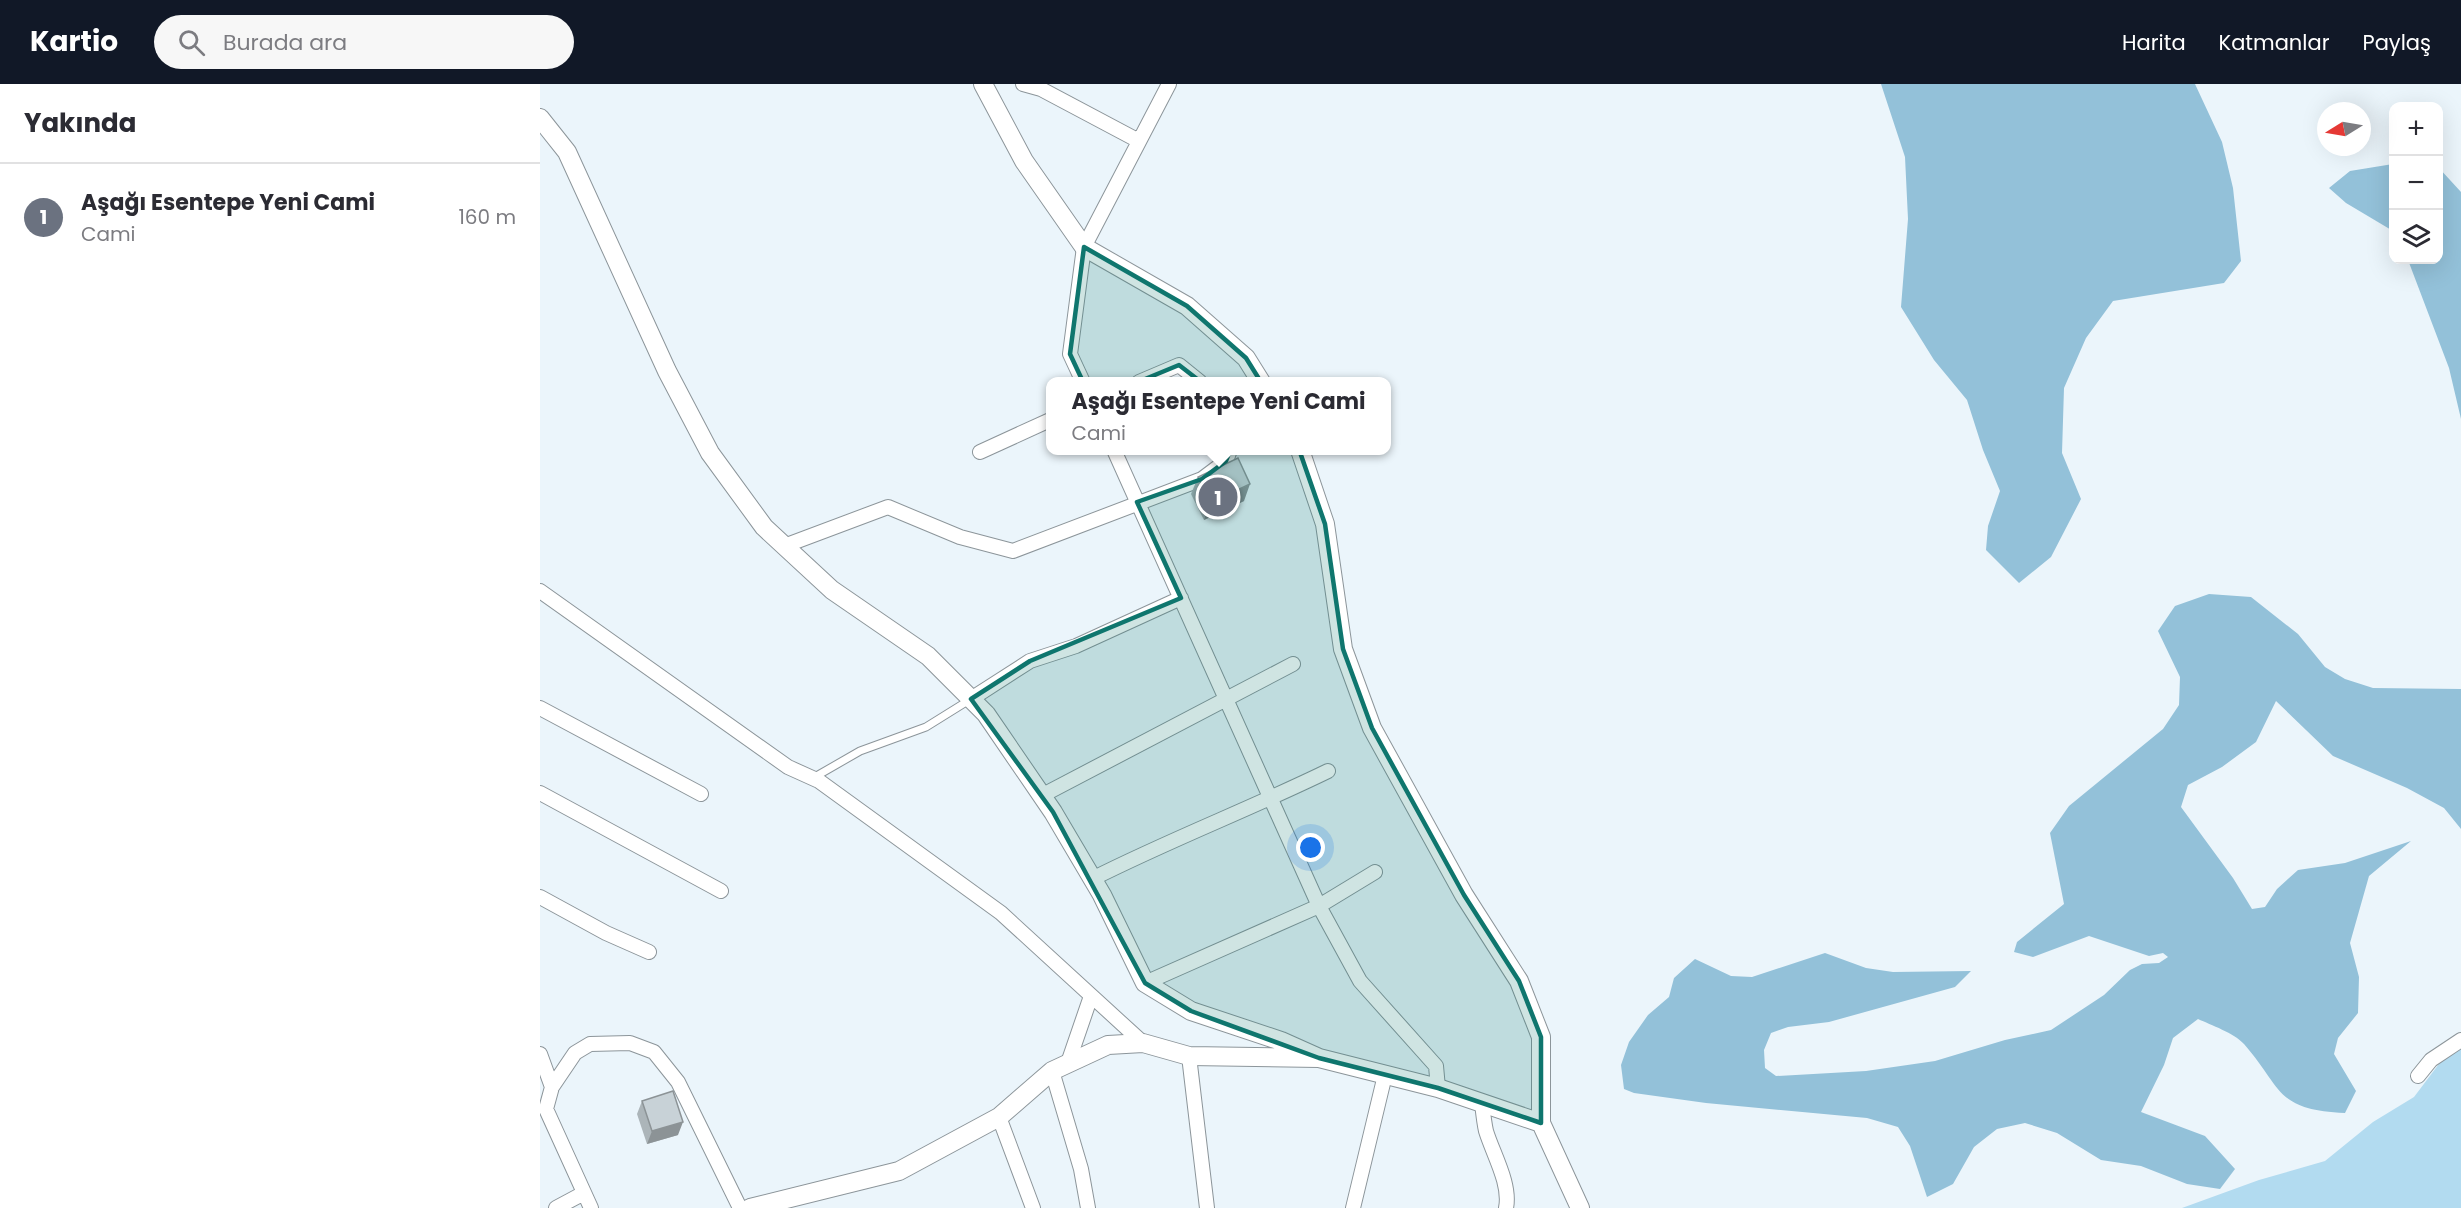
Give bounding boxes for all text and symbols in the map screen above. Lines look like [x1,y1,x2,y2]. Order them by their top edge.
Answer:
search box [154,15,574,69]
text: Kartio [30,22,118,61]
icon: search [175,26,208,59]
text: Burada ara [223,27,347,58]
text: Harita [2122,28,2186,57]
text: Katmanlar [2219,28,2329,57]
text: Paylaş [2362,28,2431,57]
north arrow [2317,102,2371,156]
map controls [2389,102,2443,264]
button: + [2389,102,2443,156]
text: Yakında [24,105,136,141]
button: − [2389,156,2443,210]
text: Aşağı Esentepe Yeni Cami [81,187,375,218]
text: 1 [40,203,47,231]
text: 160 m [458,203,516,231]
button: layers [2389,210,2443,264]
text: Cami [81,220,135,248]
popup [1046,377,1391,455]
text: Aşağı Esentepe Yeni Cami [1071,386,1366,417]
text: Cami [1071,419,1126,447]
pin: 1 [1198,474,1238,520]
your location [1296,833,1325,862]

